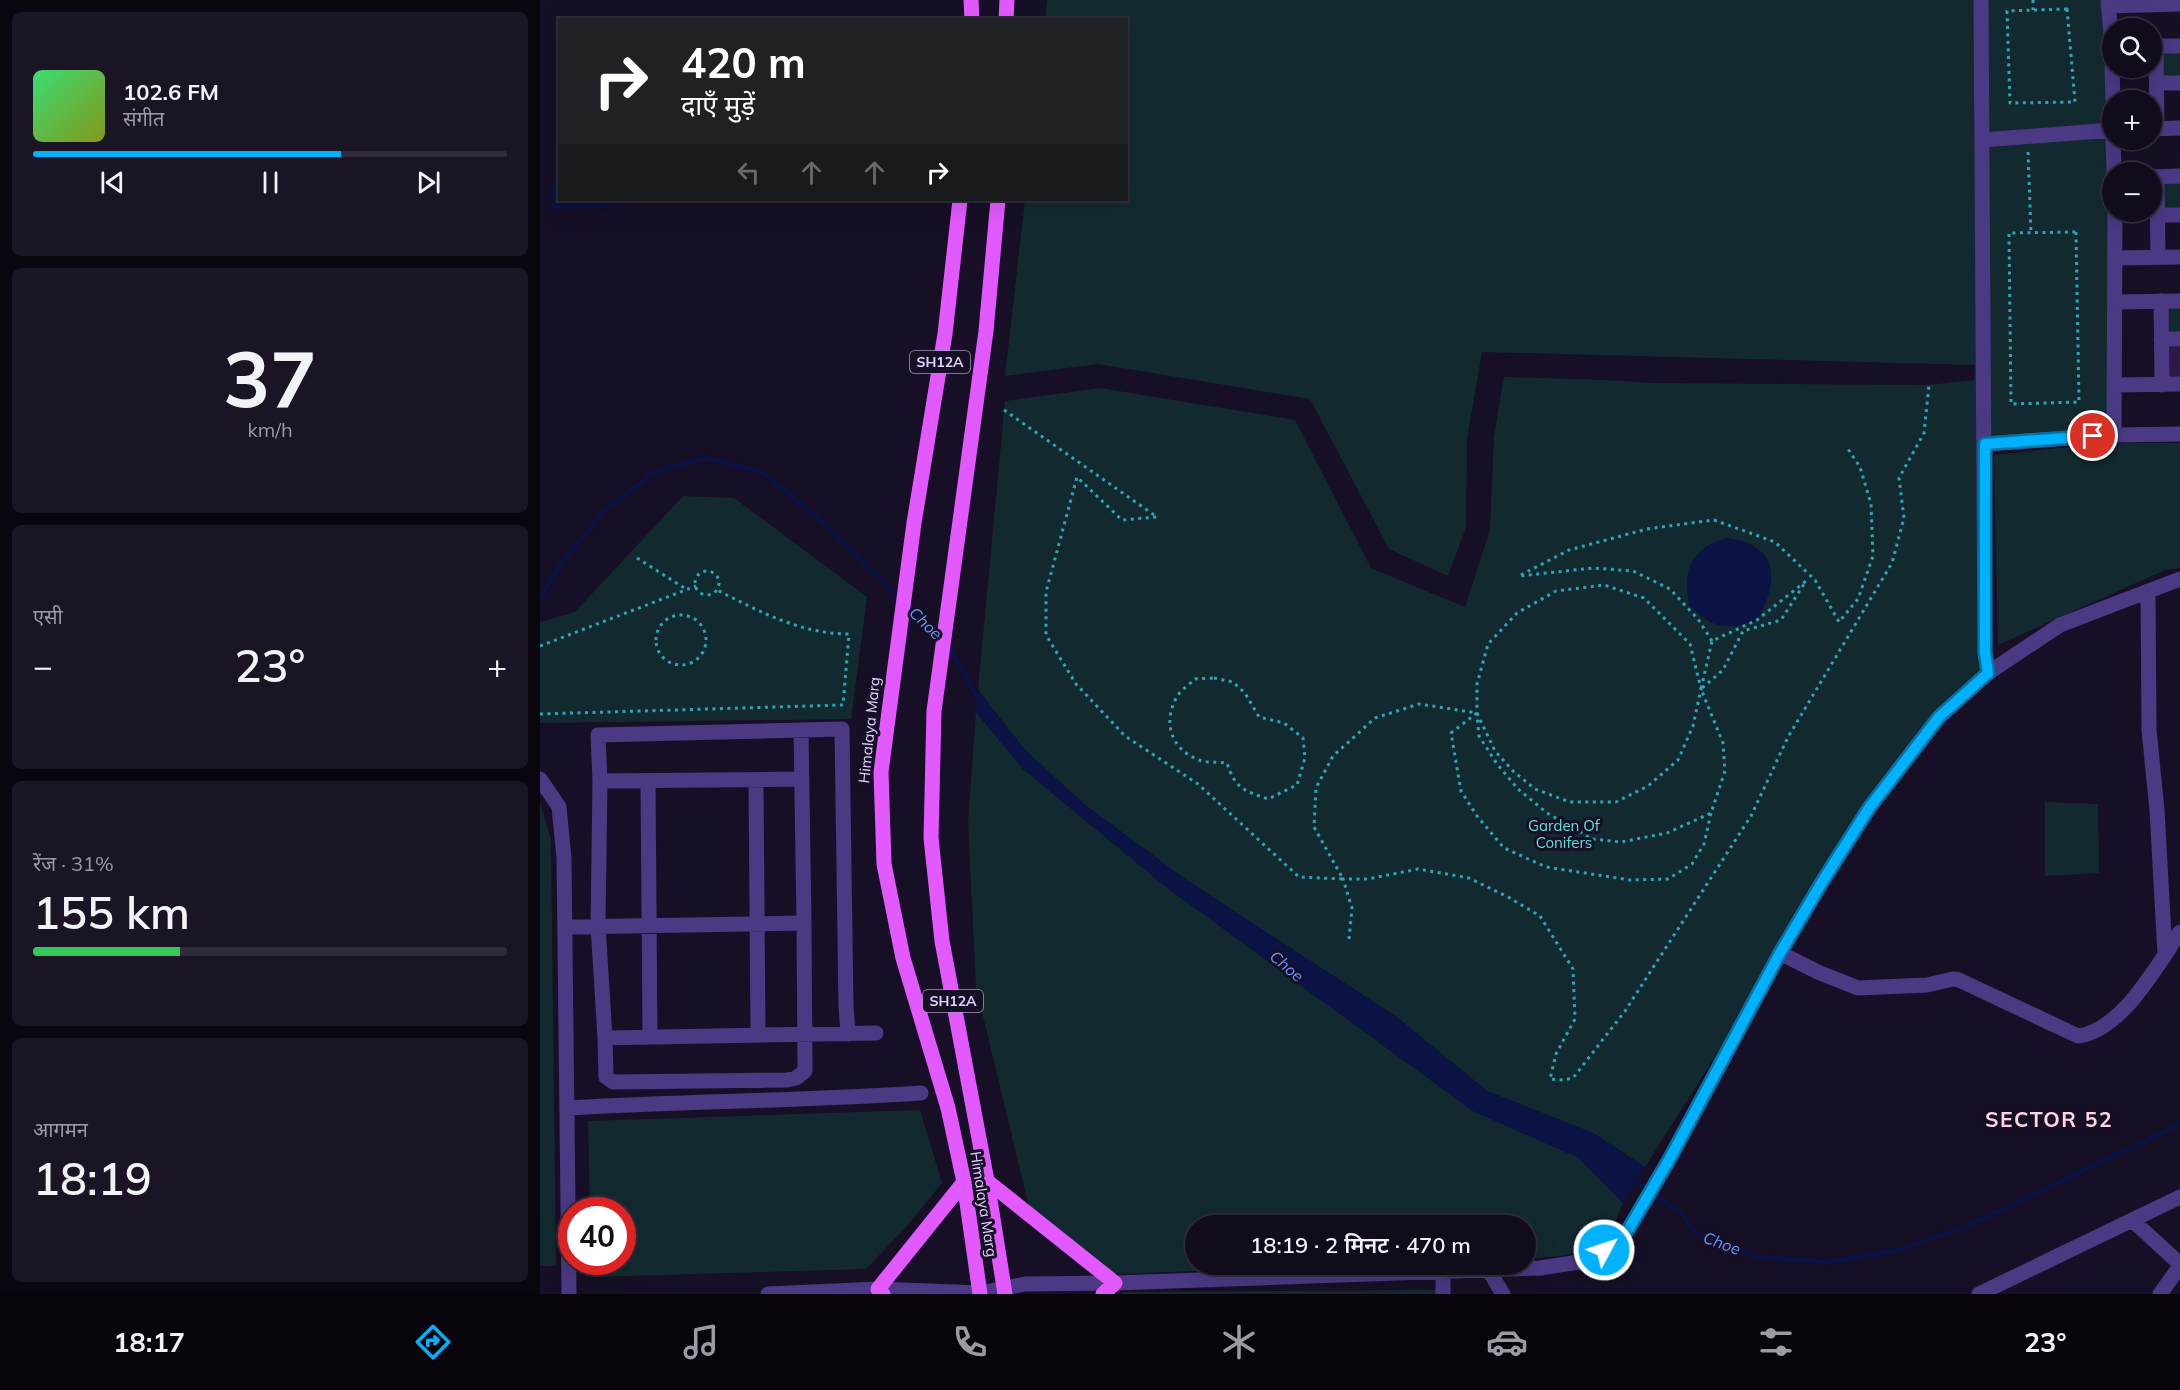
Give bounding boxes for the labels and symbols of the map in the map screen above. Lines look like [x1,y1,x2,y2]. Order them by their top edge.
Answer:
road number: SH12A [910,351,970,373]
pin [2067,410,2118,461]
water label: Choe [905,603,947,644]
street label: Himalaya Marg [854,676,884,784]
park label: Garden Of Conifers [1528,816,1601,852]
water label: Choe [1266,946,1308,986]
road number: SH12A [923,990,983,1012]
district label: SECTOR 52 [1985,1106,2113,1132]
street label: Himalaya Marg [966,1150,1002,1258]
speed limit sign: 40 [558,1197,636,1275]
position arrow [1572,1218,1636,1282]
water label: Choe [1701,1227,1744,1259]

